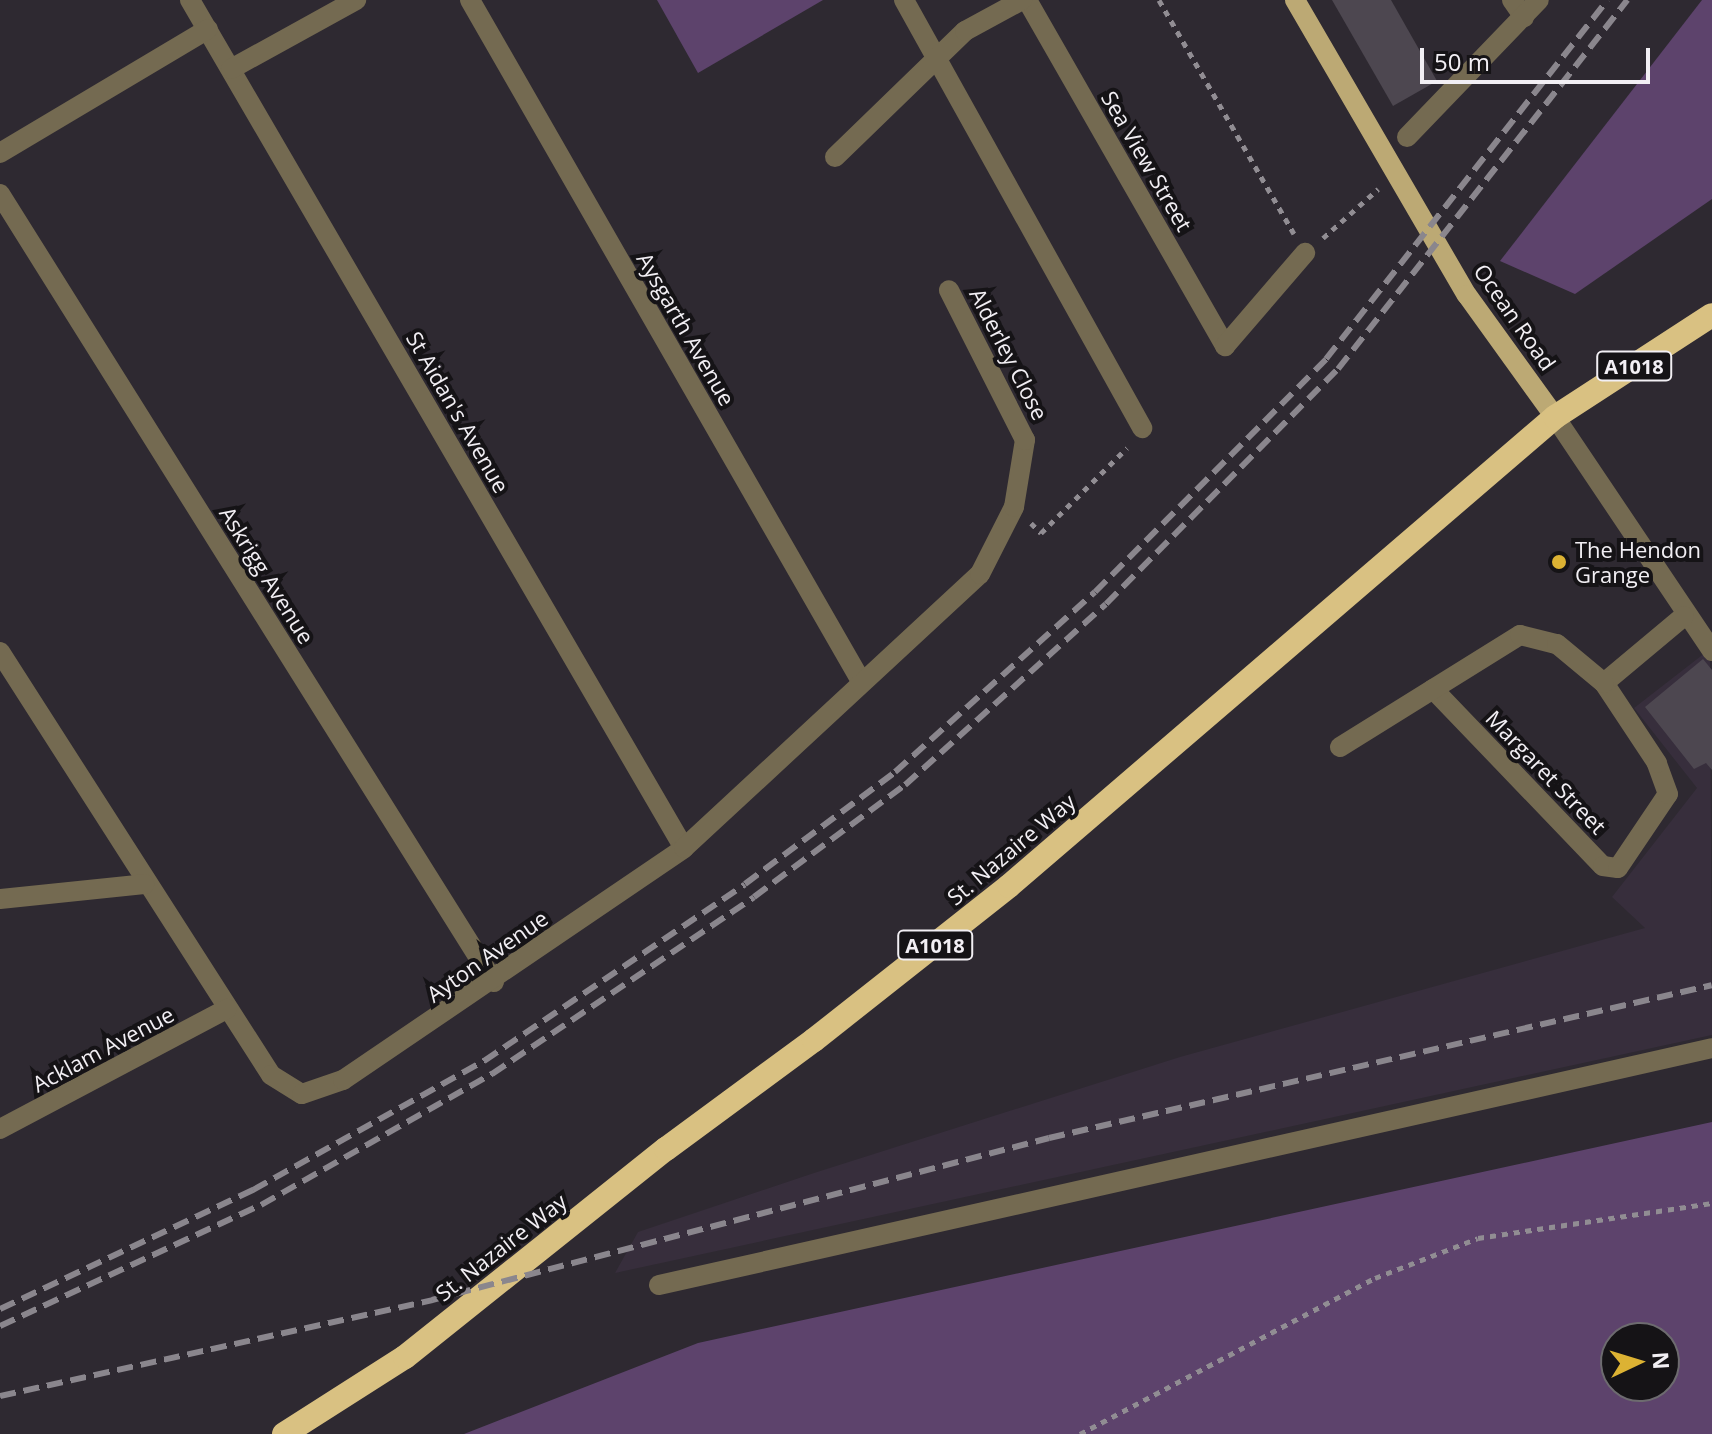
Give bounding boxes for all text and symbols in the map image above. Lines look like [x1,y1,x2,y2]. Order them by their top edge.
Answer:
scale bar [1424,32,1654,82]
text: 50 m [1434,45,1490,78]
street label: Sea View Street [1096,86,1198,236]
street label: Aysgarth Avenue [632,248,740,410]
street label: Ocean Road [1469,259,1561,375]
street label: Alderley Close [964,284,1054,424]
street label: St Aidan's Avenue [401,327,515,497]
road number: A1018 [1596,350,1672,382]
street label: Askrigg Avenue [214,502,320,648]
place label: The Hendon Grange [1575,536,1701,588]
marker: The Hendon Grange [1550,553,1568,571]
street label: Margaret Street [1480,705,1612,839]
street label: St. Nazaire Way [942,788,1080,910]
street label: Ayton Avenue [421,905,553,1007]
road number: A1018 [897,929,973,961]
street label: Acklam Avenue [28,1001,178,1097]
street label: St. Nazaire Way [430,1188,572,1306]
north arrow [1600,1322,1680,1402]
text: N [1646,1350,1678,1370]

